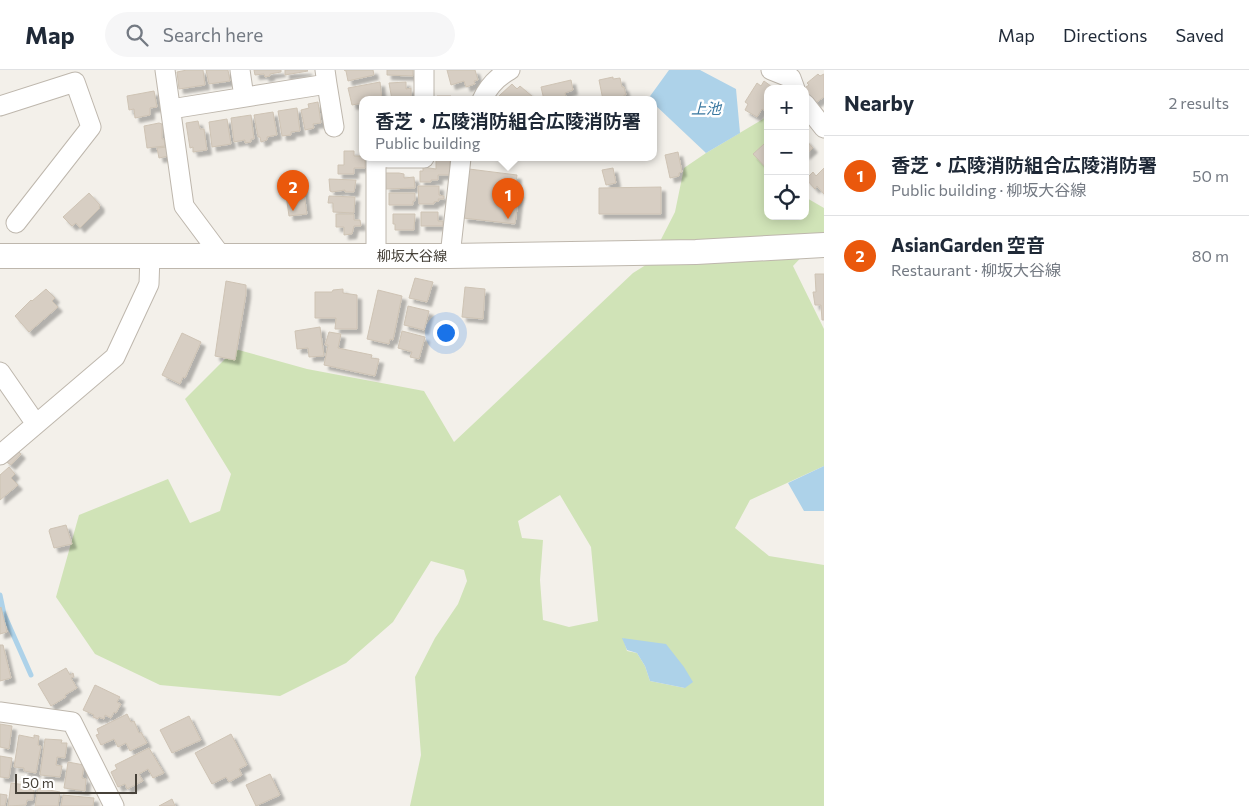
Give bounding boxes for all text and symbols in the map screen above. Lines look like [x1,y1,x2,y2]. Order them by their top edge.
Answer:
search box [105,12,455,57]
text: Map [25,20,75,49]
icon: search [123,21,151,49]
text: Search here [163,23,263,46]
text: Map [998,24,1035,46]
text: Directions [1063,24,1147,46]
text: Saved [1175,24,1224,46]
map controls [764,85,809,220]
button: + [764,85,809,130]
text: Nearby [844,90,914,115]
text: 2 results [1168,93,1229,112]
popup [359,96,657,161]
water label: 上池 [691,99,723,117]
text: 香芝・広陵消防組合広陵消防署 [375,109,641,132]
button: − [764,130,809,175]
text: Public building [375,133,480,152]
text: 香芝・広陵消防組合広陵消防署 [891,153,1157,176]
text: 1 [856,166,864,185]
text: 50 m [1192,166,1229,185]
pin: 2 [277,170,309,211]
button: locate [764,175,809,220]
pin: 1 [492,178,524,219]
text: Public building · 柳坂大谷線 [891,180,1086,199]
text: AsianGarden 空音 [891,233,1045,256]
text: 2 [855,246,865,265]
text: 80 m [1192,246,1229,265]
street label: 柳坂大谷線 [377,247,447,264]
text: Restaurant · 柳坂大谷線 [891,260,1061,279]
your location [433,320,459,346]
scale bar [15,771,138,794]
text: 50 m [22,774,54,791]

